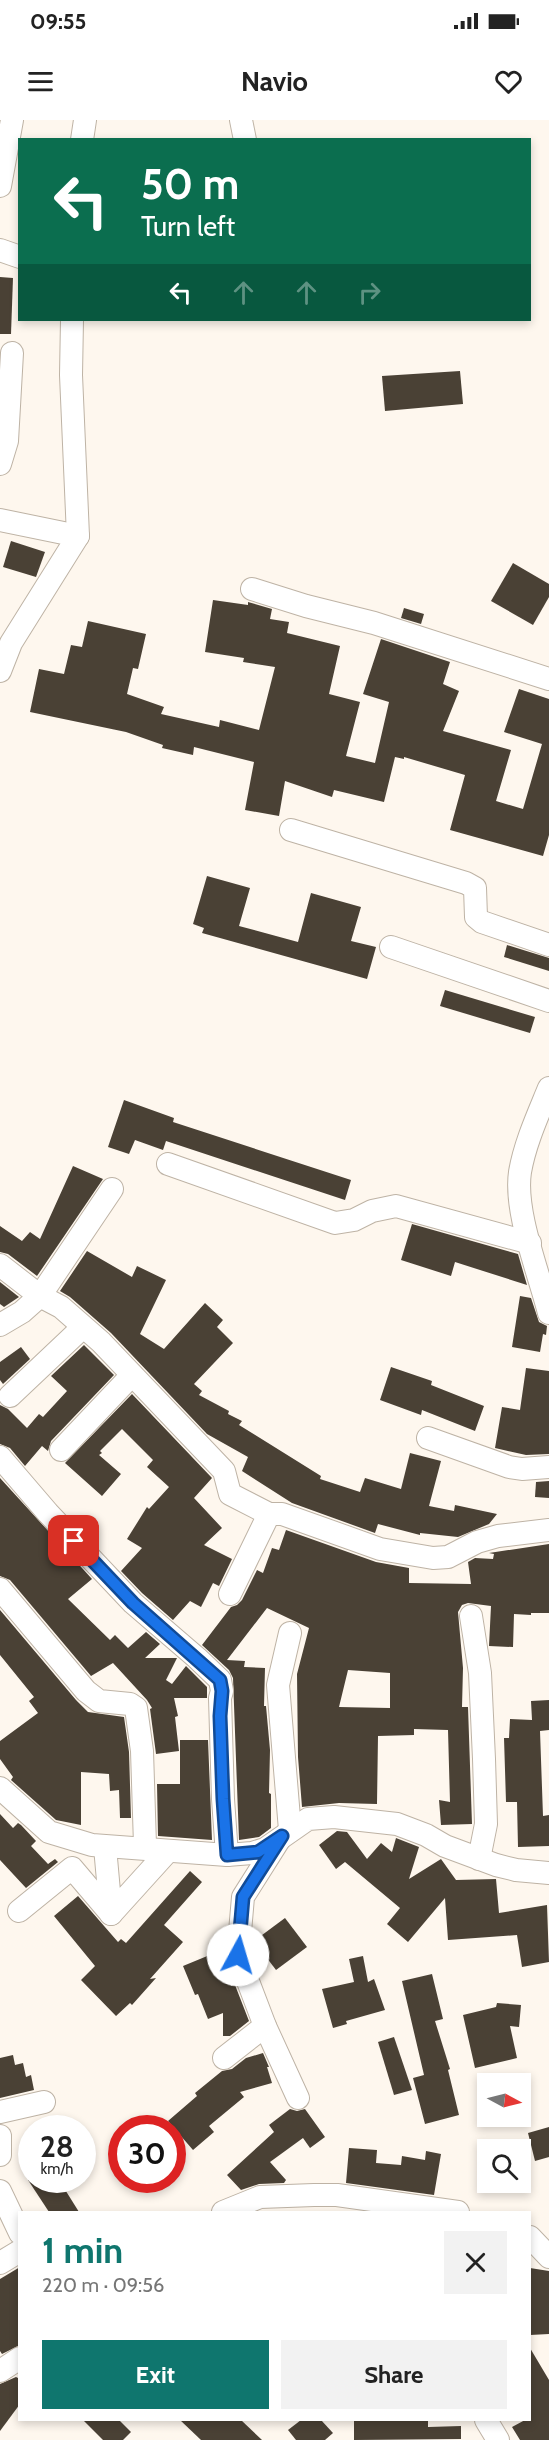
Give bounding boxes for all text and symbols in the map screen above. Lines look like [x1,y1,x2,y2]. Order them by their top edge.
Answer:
text: 09:55 [30,8,86,35]
icon: menu [24,65,57,98]
text: Navio [241,65,308,98]
icon: heart [492,65,525,98]
text: 50 m [141,158,239,210]
icon: left [42,162,120,240]
text: Turn left [141,210,235,243]
icon: left [164,276,197,309]
icon: ahead [227,276,260,309]
icon: ahead [290,276,323,309]
icon: right [353,276,386,309]
pin [48,1515,99,1566]
icon: arrive [57,1524,90,1557]
position arrow [206,1923,270,1987]
north arrow [477,2073,531,2127]
map controls [477,2073,531,2193]
speed limit sign: 30 [108,2115,186,2193]
text: 28 [40,2128,74,2165]
button: search [477,2139,531,2193]
text: km/h [41,2160,73,2178]
text: 1 min [42,2228,123,2272]
button: close [444,2231,507,2294]
text: 220 m · 09:56 [42,2273,164,2297]
button: Exit [42,2340,269,2409]
button: Share [281,2340,507,2409]

